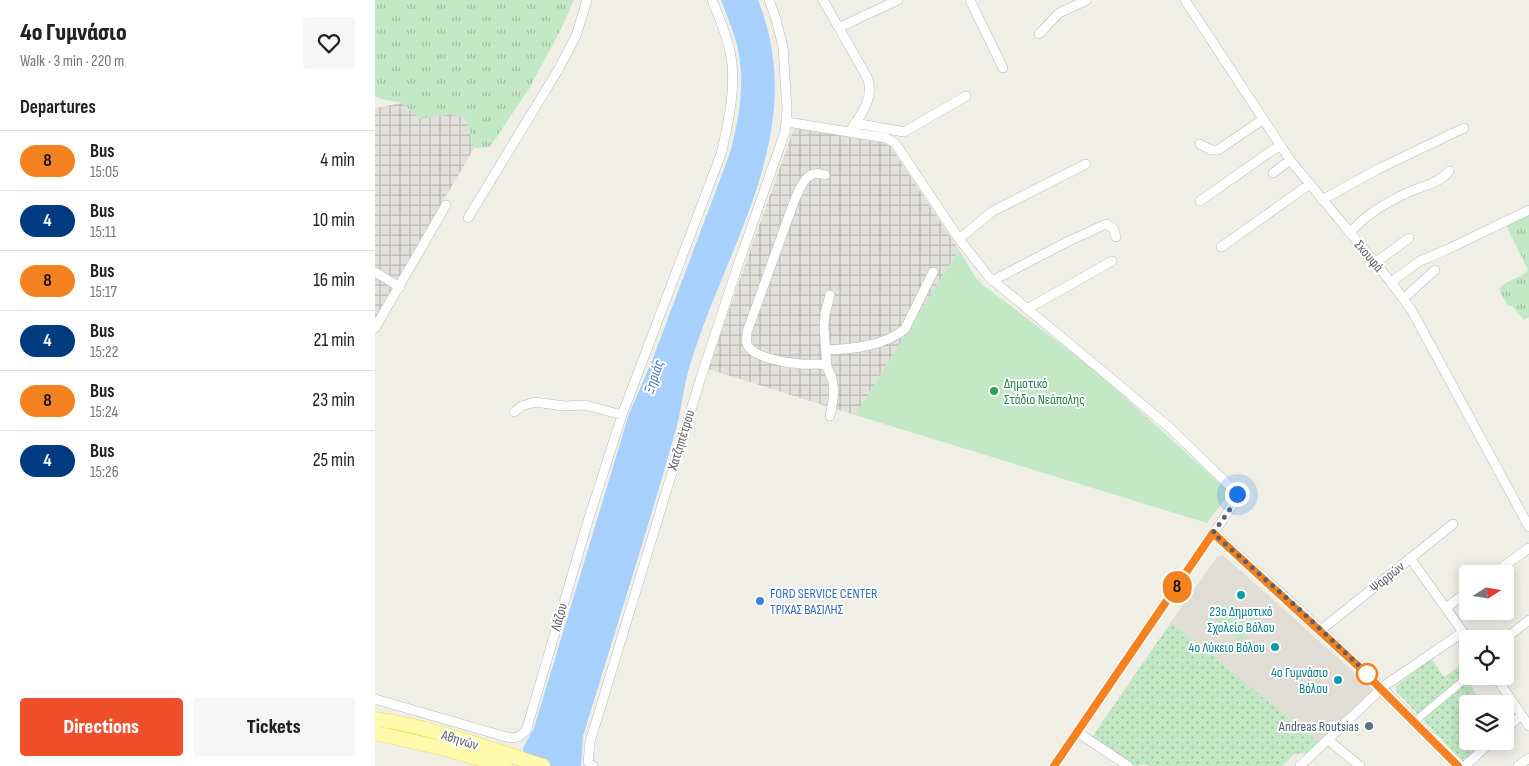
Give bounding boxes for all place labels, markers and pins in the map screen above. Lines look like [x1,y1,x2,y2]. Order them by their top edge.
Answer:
place label: Δημοτικό Στάδιο Νεάπολης [1004,375,1085,408]
marker: Δημοτικό Στάδιο Νεάπολης [988,385,1000,397]
place label: FORD SERVICE CENTER ΤΡΙΧΑΣ ΒΑΣΙΛΗΣ [770,585,878,618]
marker: 23ο Δημοτικό Σχολείο Βόλου [1235,589,1247,601]
marker: FORD SERVICE CENTER ΤΡΙΧΑΣ ΒΑΣΙΛΗΣ [754,595,766,607]
place label: 23ο Δημοτικό Σχολείο Βόλου [1207,603,1275,636]
place label: 4ο Λύκειο Βόλου [1189,639,1265,656]
marker: 4ο Λύκειο Βόλου [1269,641,1281,653]
unlabelled marker [1356,663,1378,685]
place label: 4ο Γυμνάσιο Βόλου [1271,664,1328,697]
marker: 4ο Γυμνάσιο Βόλου [1332,674,1344,686]
place label: Andreas Routsias [1278,718,1359,735]
marker: Andreas Routsias [1363,720,1375,732]

